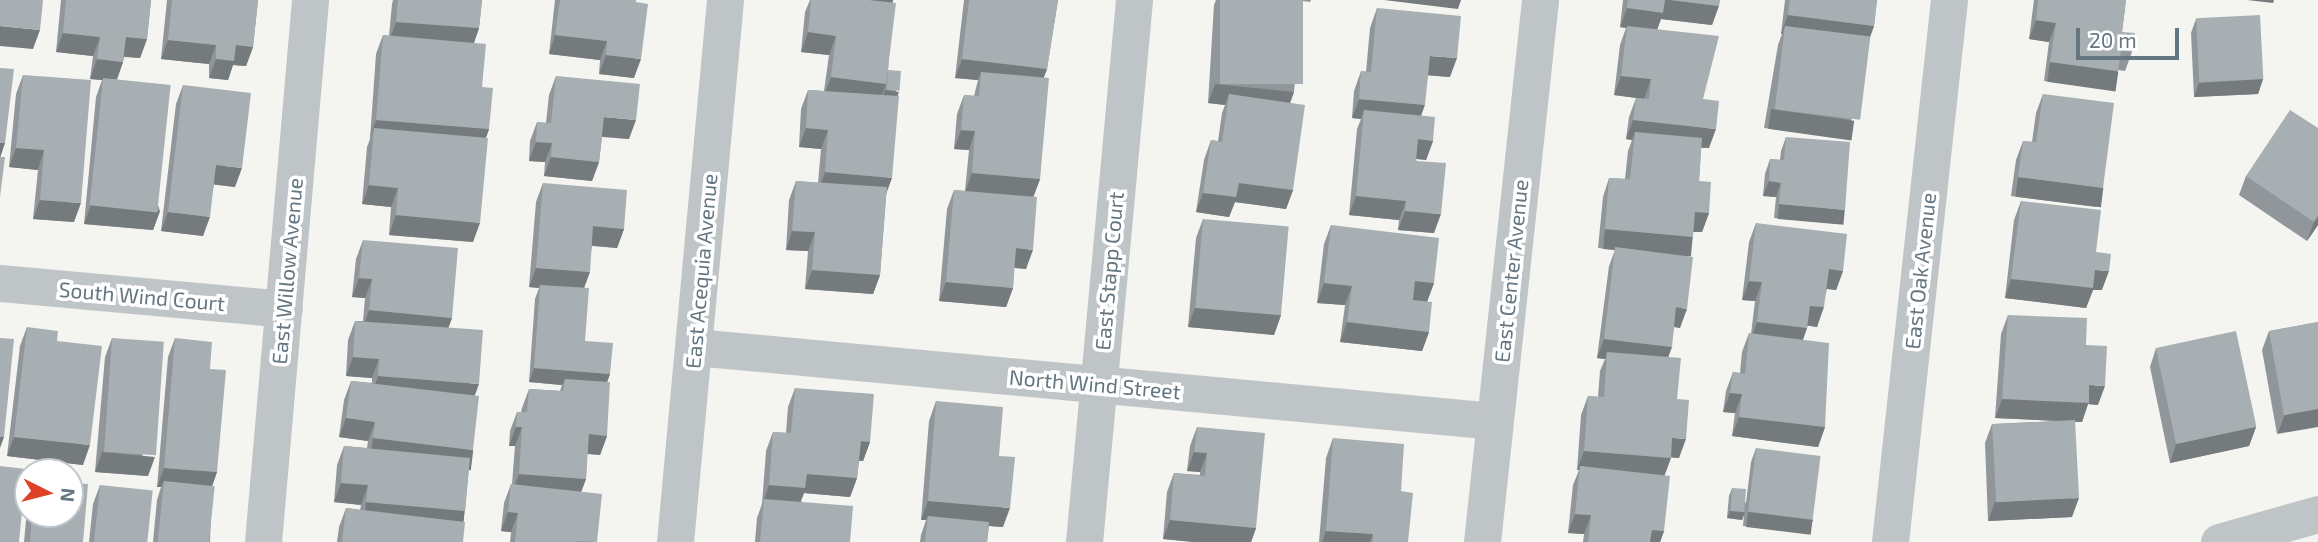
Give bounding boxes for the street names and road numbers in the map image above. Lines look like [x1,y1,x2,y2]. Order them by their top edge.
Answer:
street label: East Acequia Avenue [680,172,722,370]
street label: East Willow Avenue [266,176,308,366]
street label: East Center Avenue [1489,178,1533,364]
street label: East Stapp Court [1090,191,1128,351]
street label: East Oak Avenue [1899,191,1941,351]
street label: South Wind Court [58,276,226,316]
street label: North Wind Street [1008,364,1182,404]

